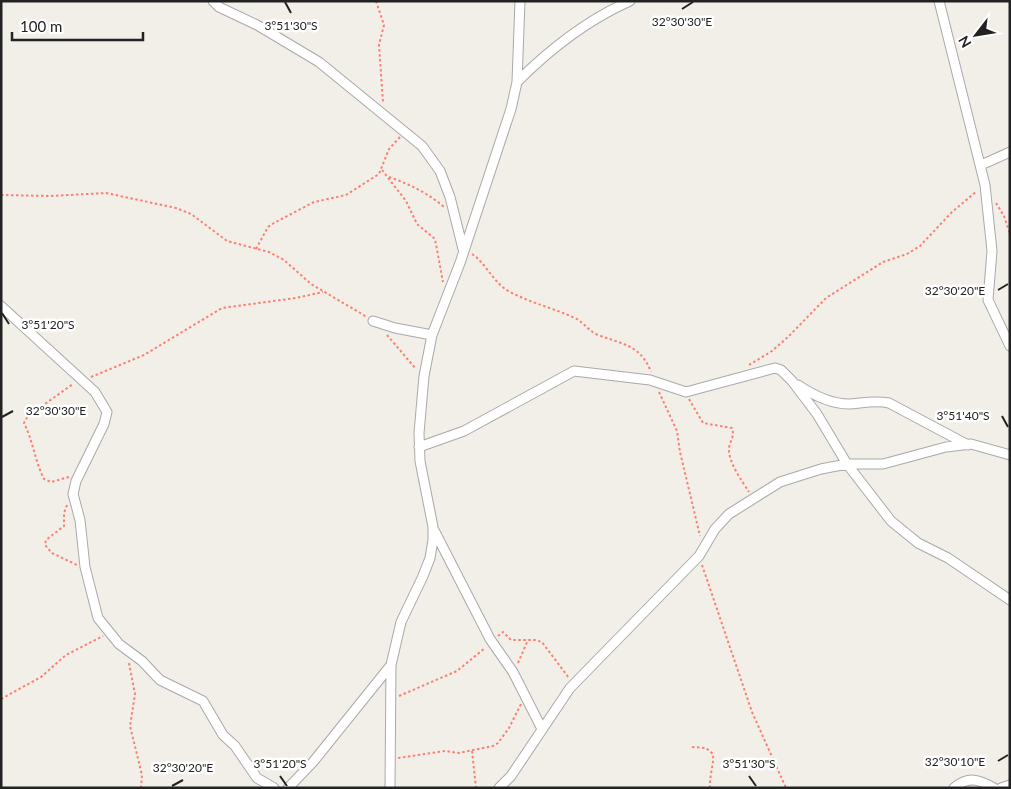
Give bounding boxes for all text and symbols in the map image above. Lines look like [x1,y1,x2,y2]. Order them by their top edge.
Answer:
scale bar [12,10,144,42]
north arrow [951,10,1001,60]
text: 32°30'30"E [652,14,712,29]
text: 100 m [20,17,62,35]
text: 3°51'30"S [264,18,318,33]
text: N [954,33,974,51]
text: 32°30'20"E [925,283,985,298]
text: 3°51'20"S [21,317,75,332]
text: 32°30'30"E [26,403,86,418]
text: 3°51'40"S [936,408,990,423]
text: 32°30'10"E [925,754,985,769]
text: 3°51'20"S [253,756,307,771]
text: 3°51'30"S [722,756,776,771]
text: 32°30'20"E [153,760,213,775]

